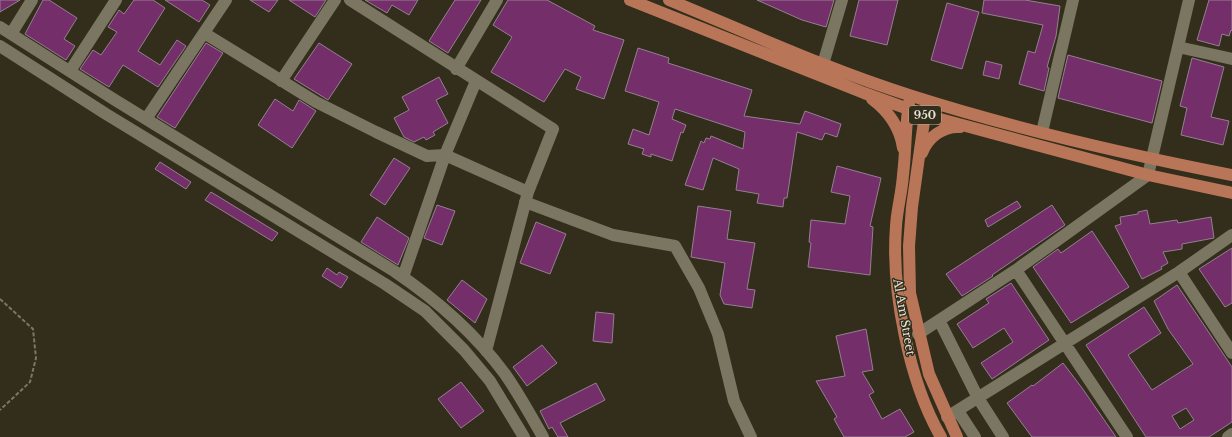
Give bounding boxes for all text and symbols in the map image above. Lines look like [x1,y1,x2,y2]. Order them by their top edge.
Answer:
road number: 950 [909,106,941,124]
street label: Al Am Street [890,276,919,357]

